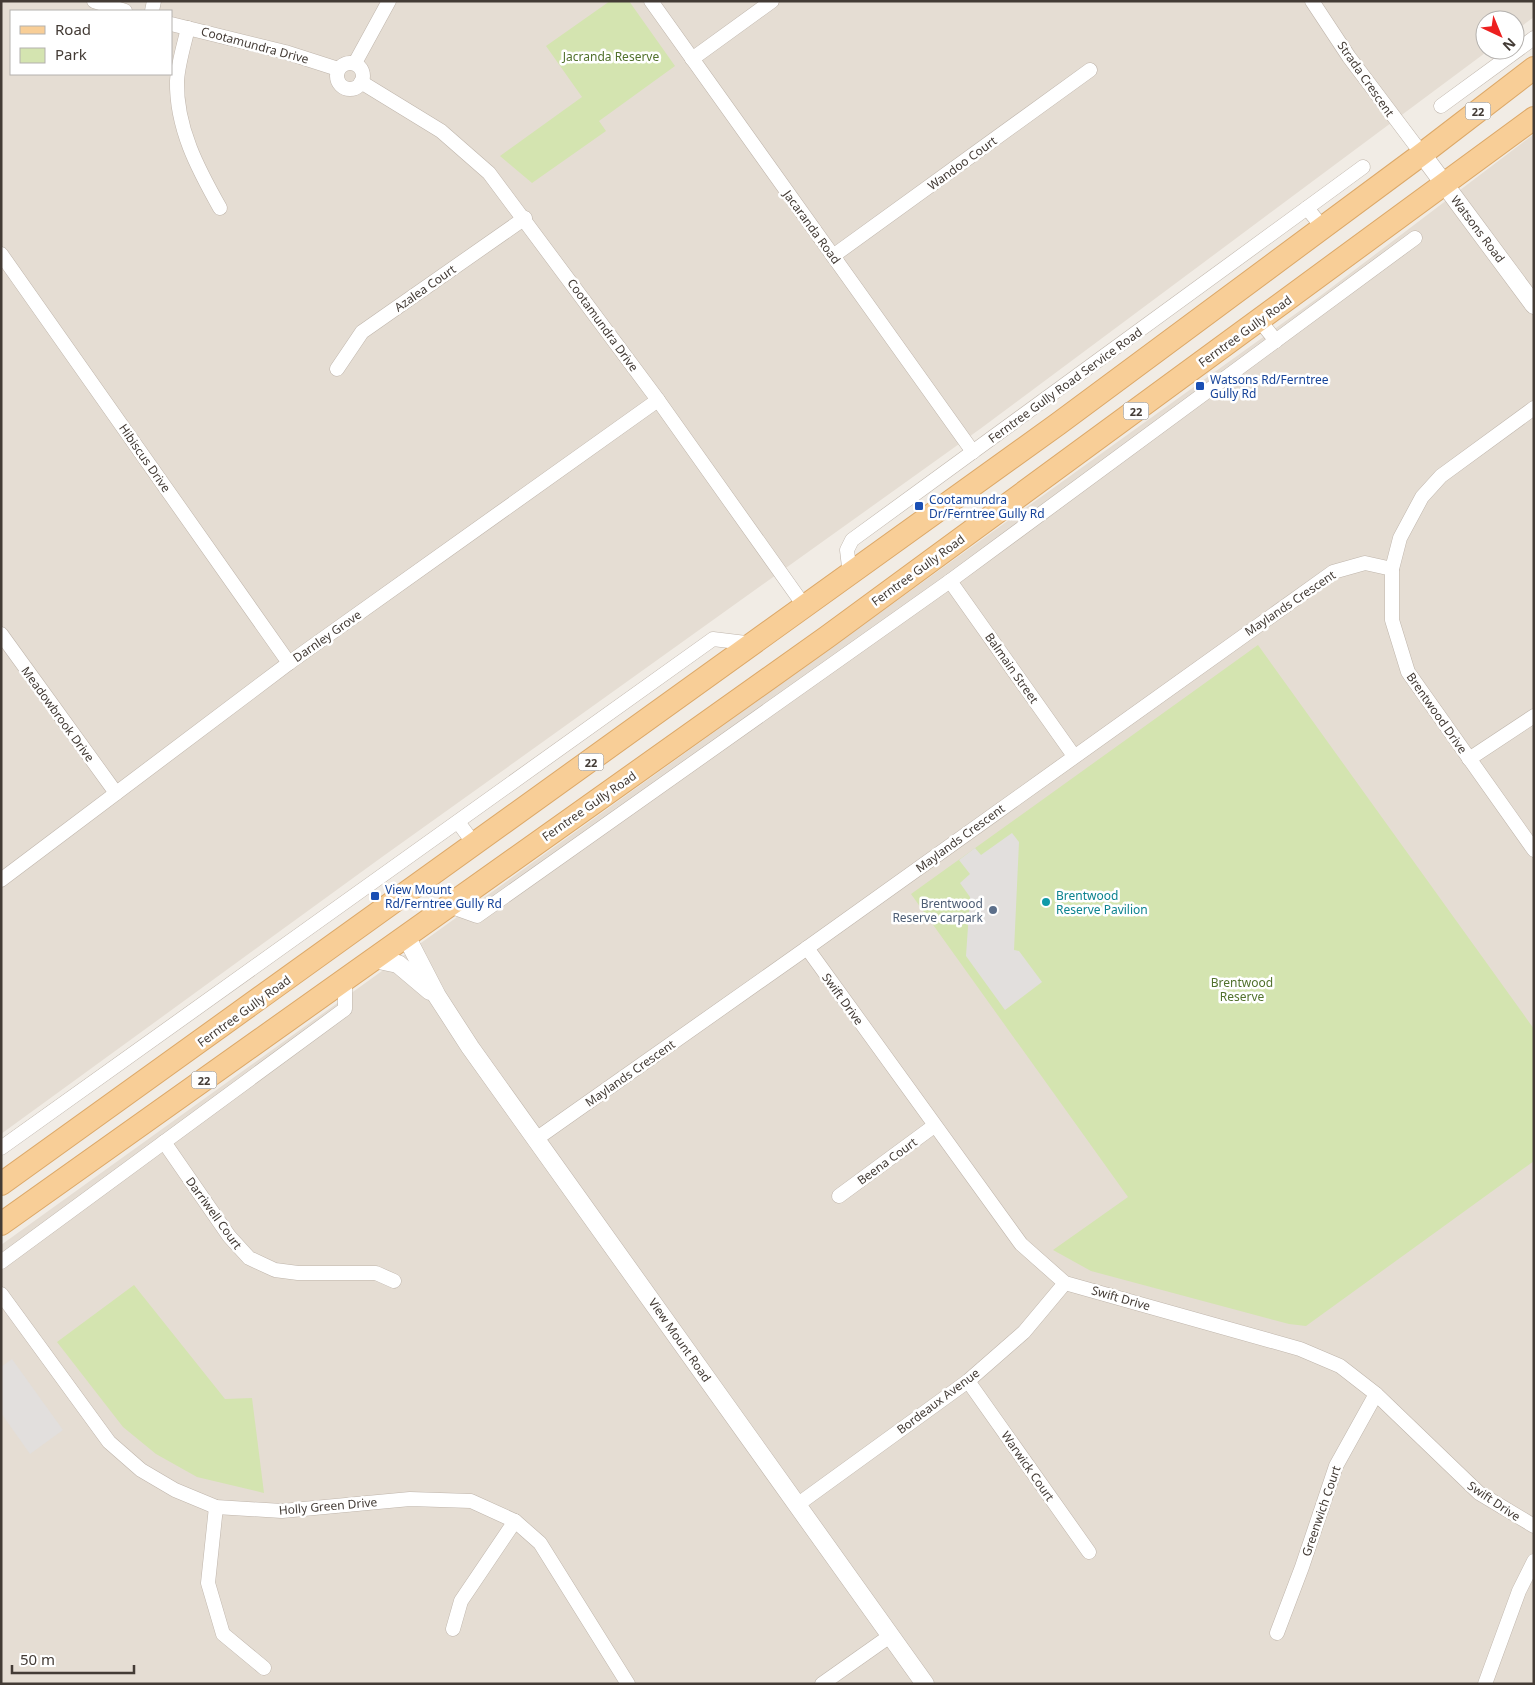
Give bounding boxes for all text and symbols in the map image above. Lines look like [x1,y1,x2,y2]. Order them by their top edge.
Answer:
legend [10,10,172,75]
north arrow [1475,10,1525,60]
text: Road [55,19,91,39]
street label: Cootamundra Drive [199,22,311,68]
text: N [1499,34,1520,56]
street label: Strada Crescent [1334,38,1399,121]
text: Park [55,44,87,64]
park label: Jacranda Reserve [562,48,659,65]
road number: 22 [1466,102,1490,120]
street label: Wandoo Court [924,132,1001,194]
street label: Jacaranda Road [779,186,845,267]
street label: Watsons Road [1447,192,1509,266]
street label: Azalea Court [391,260,460,315]
street label: Cootamundra Drive [564,275,643,375]
street label: Ferntree Gully Road [1195,291,1295,371]
street label: Ferntree Gully Road Service Road [985,323,1145,447]
place label: Watsons Rd/Ferntree Gully Rd [1210,371,1329,402]
marker: Watsons Rd/Ferntree Gully Rd [1194,380,1206,392]
road number: 22 [1124,402,1148,420]
street label: Hibiscus Drive [115,420,175,496]
place label: Cootamundra Dr/Ferntree Gully Rd [929,491,1045,522]
marker: Cootamundra Dr/Ferntree Gully Rd [913,500,925,512]
street label: Ferntree Gully Road [868,530,968,610]
street label: Maylands Crescent [1241,566,1339,640]
street label: Darnley Grove [289,606,365,666]
street label: Balmain Street [981,629,1043,707]
street label: Meadowbrook Drive [18,663,99,765]
street label: Brentwood Drive [1403,669,1471,757]
road number: 22 [578,754,604,770]
street label: Ferntree Gully Road [538,767,640,845]
street label: Maylands Crescent [912,799,1009,876]
place label: View Mount Rd/Ferntree Gully Rd [385,881,502,912]
place label: Brentwood Reserve Pavilion [1056,887,1148,918]
marker: View Mount Rd/Ferntree Gully Rd [369,890,381,902]
place label: Brentwood Reserve carpark [892,895,984,926]
marker: Brentwood Reserve Pavilion [1040,896,1052,908]
marker: Brentwood Reserve carpark [987,904,999,916]
street label: Swift Drive [818,970,868,1029]
street label: Ferntree Gully Road [194,971,294,1051]
park label: Brentwood Reserve [1211,974,1273,1005]
street label: Maylands Crescent [582,1035,679,1110]
road number: 22 [192,1072,216,1088]
street label: Beena Court [854,1133,921,1188]
street label: Darriwell Court [182,1173,246,1253]
street label: Swift Drive [1090,1282,1153,1315]
street label: View Mount Road [645,1295,715,1385]
street label: Bordeaux Avenue [893,1364,983,1438]
street label: Warwick Court [998,1428,1059,1505]
street label: Greenwich Court [1298,1463,1345,1559]
street label: Swift Drive [1464,1477,1524,1525]
street label: Holly Green Drive [278,1493,378,1519]
scale bar [12,1642,135,1674]
text: 50 m [20,1649,55,1669]

